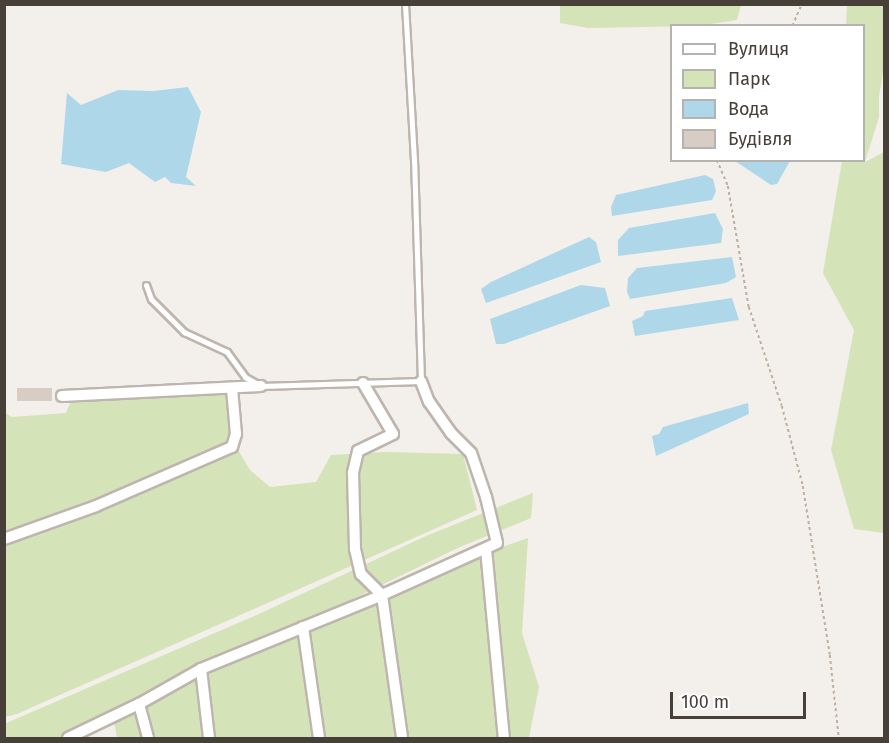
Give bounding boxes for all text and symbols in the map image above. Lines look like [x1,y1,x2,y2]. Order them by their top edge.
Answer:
legend [670,24,865,162]
text: Вулиця [728,38,789,60]
text: Парк [728,68,770,90]
text: Вода [728,98,769,120]
text: Будівля [728,128,792,150]
scale bar [673,680,810,718]
text: 100 m [681,691,729,713]

